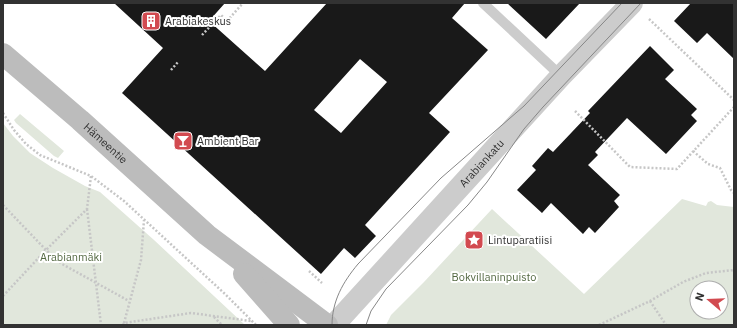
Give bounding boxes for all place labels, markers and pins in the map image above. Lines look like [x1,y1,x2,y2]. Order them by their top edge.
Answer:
building icon: Arabiakeskus [140,10,162,32]
place label: Arabiakeskus [165,14,231,28]
bar icon: Ambient Bar [172,130,194,152]
place label: Ambient Bar [197,134,259,148]
place icon: Lintuparatiisi [463,229,485,251]
place label: Lintuparatiisi [488,233,552,247]

